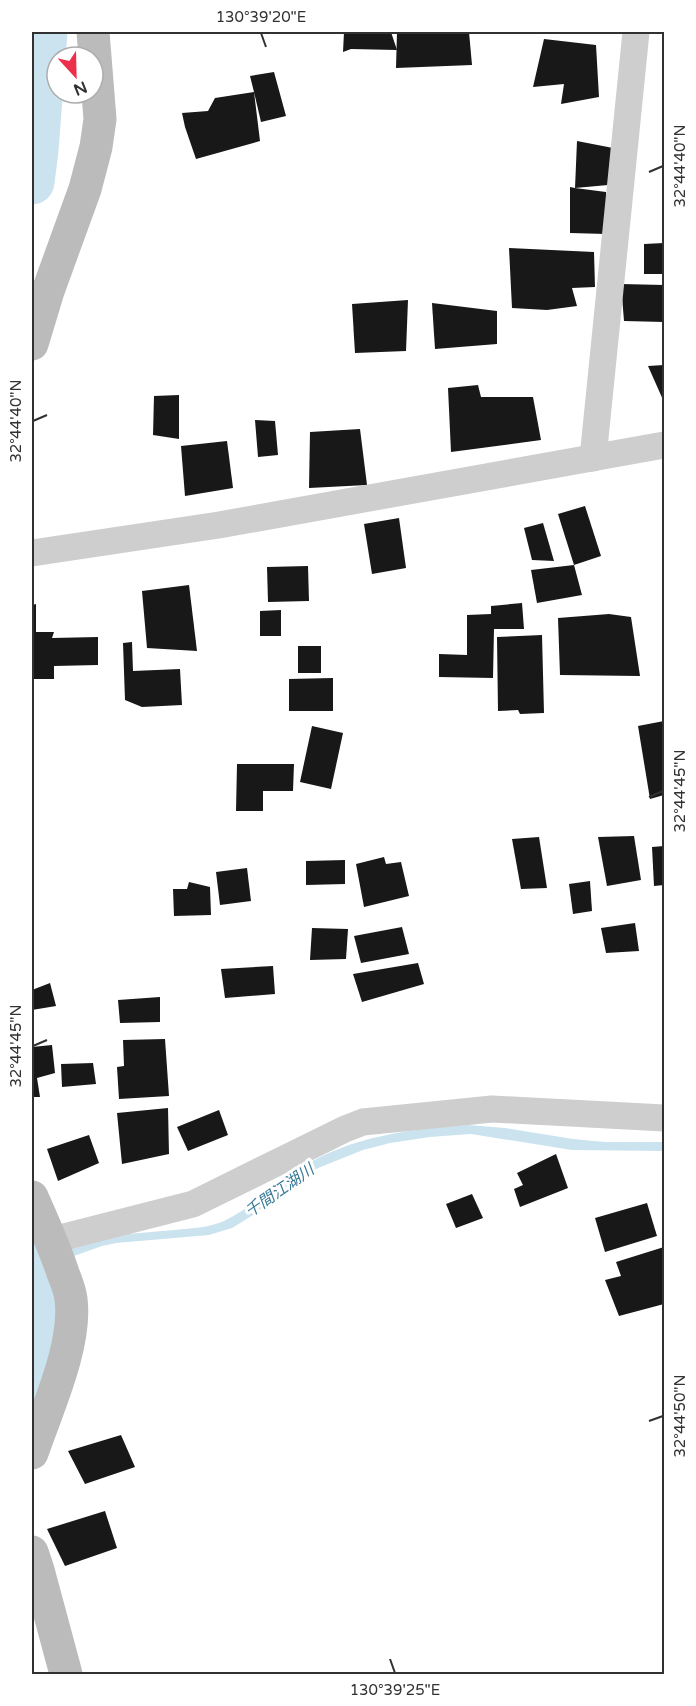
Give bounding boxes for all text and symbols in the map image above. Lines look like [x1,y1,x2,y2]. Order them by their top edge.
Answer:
text: 130°39'20"E [216,8,306,26]
north arrow [45,45,105,105]
text: N [71,76,90,100]
text: 32°44'40"N [671,124,689,208]
text: 32°44'40"N [7,379,25,463]
text: 32°44'45"N [671,749,689,833]
text: 32°44'45"N [7,1004,25,1088]
water label: 千間江湖川 [241,1159,320,1222]
text: 32°44'50"N [671,1374,689,1458]
text: 130°39'25"E [350,1681,440,1699]

